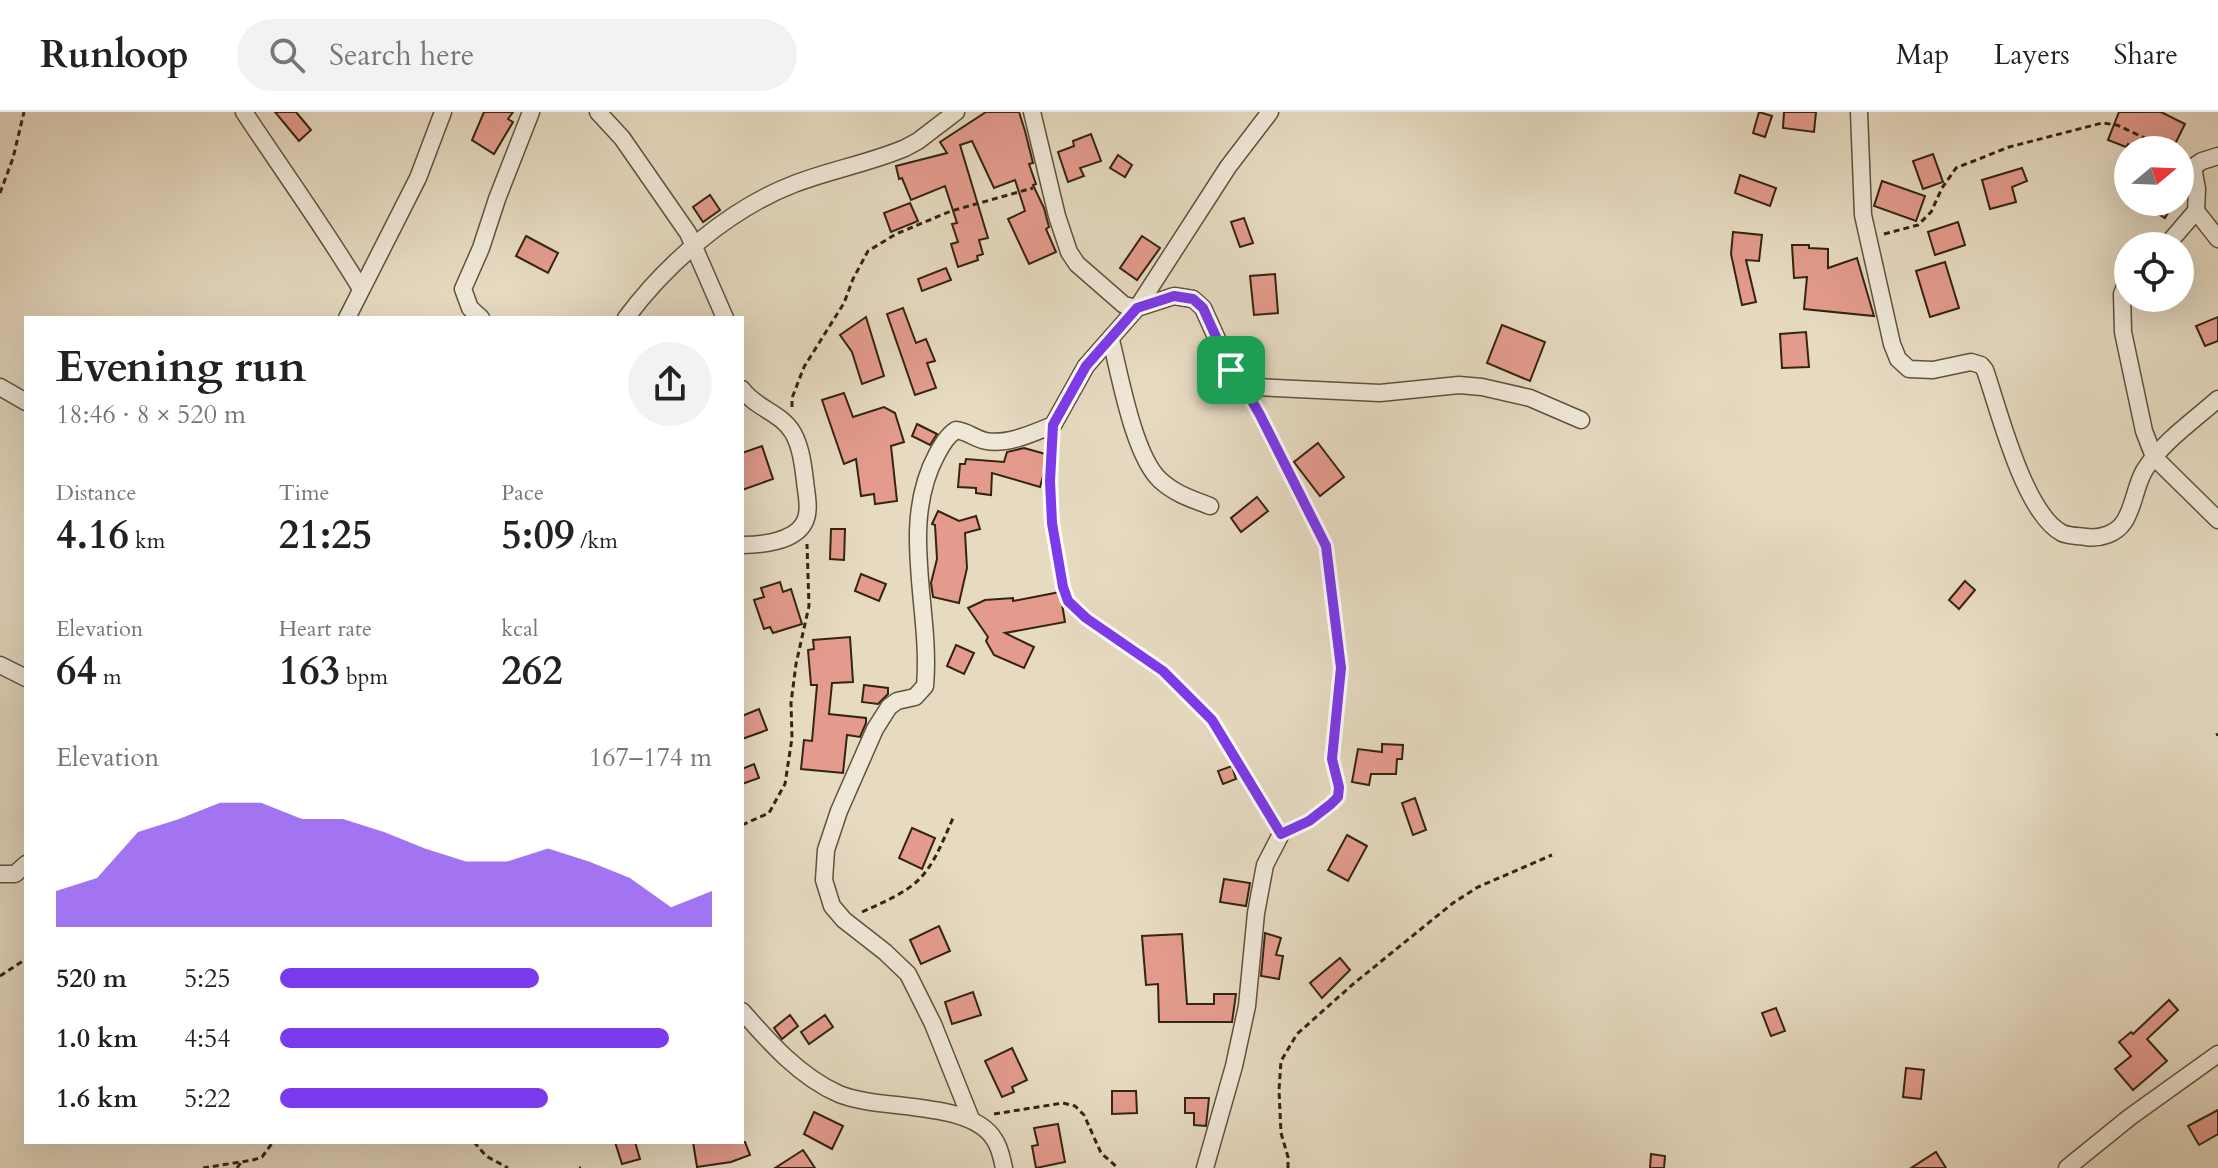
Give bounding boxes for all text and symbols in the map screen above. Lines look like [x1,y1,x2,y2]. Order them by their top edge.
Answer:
search box [237,19,797,91]
text: Runloop [40,29,189,81]
icon: search [265,33,309,77]
text: Search here [329,35,474,76]
text: Map [1896,36,1949,74]
text: Layers [1993,36,2070,74]
text: Share [2114,36,2178,74]
north arrow [2114,136,2194,216]
map controls [2114,136,2194,312]
button: locate [2114,232,2194,312]
pin [1197,336,1265,404]
text: Evening run [56,337,306,397]
button: share [628,342,712,426]
icon: arrive [1209,348,1253,392]
text: 18:46 · 8 × 520 m [56,397,246,432]
text: Distance [56,478,136,508]
text: Time [279,478,330,508]
text: Pace [501,478,544,508]
text: 4.16 [56,508,129,563]
text: 21:25 [279,508,372,563]
text: 5:09 [501,508,574,563]
text: km [129,526,165,556]
text: /km [574,526,618,556]
text: Elevation [56,614,143,644]
text: Heart rate [279,614,372,644]
text: kcal [501,614,538,644]
text: 64 [56,644,97,699]
text: 163 [279,644,340,699]
text: 262 [501,644,563,699]
text: m [97,662,122,692]
text: bpm [340,662,388,692]
text: Elevation [56,740,159,775]
text: 167–174 m [589,740,712,775]
text: 520 m [56,961,127,996]
text: 5:25 [184,961,231,996]
text: 1.0 km [56,1021,137,1056]
text: 4:54 [184,1021,231,1056]
text: 1.6 km [56,1081,137,1116]
text: 5:22 [184,1081,231,1116]

